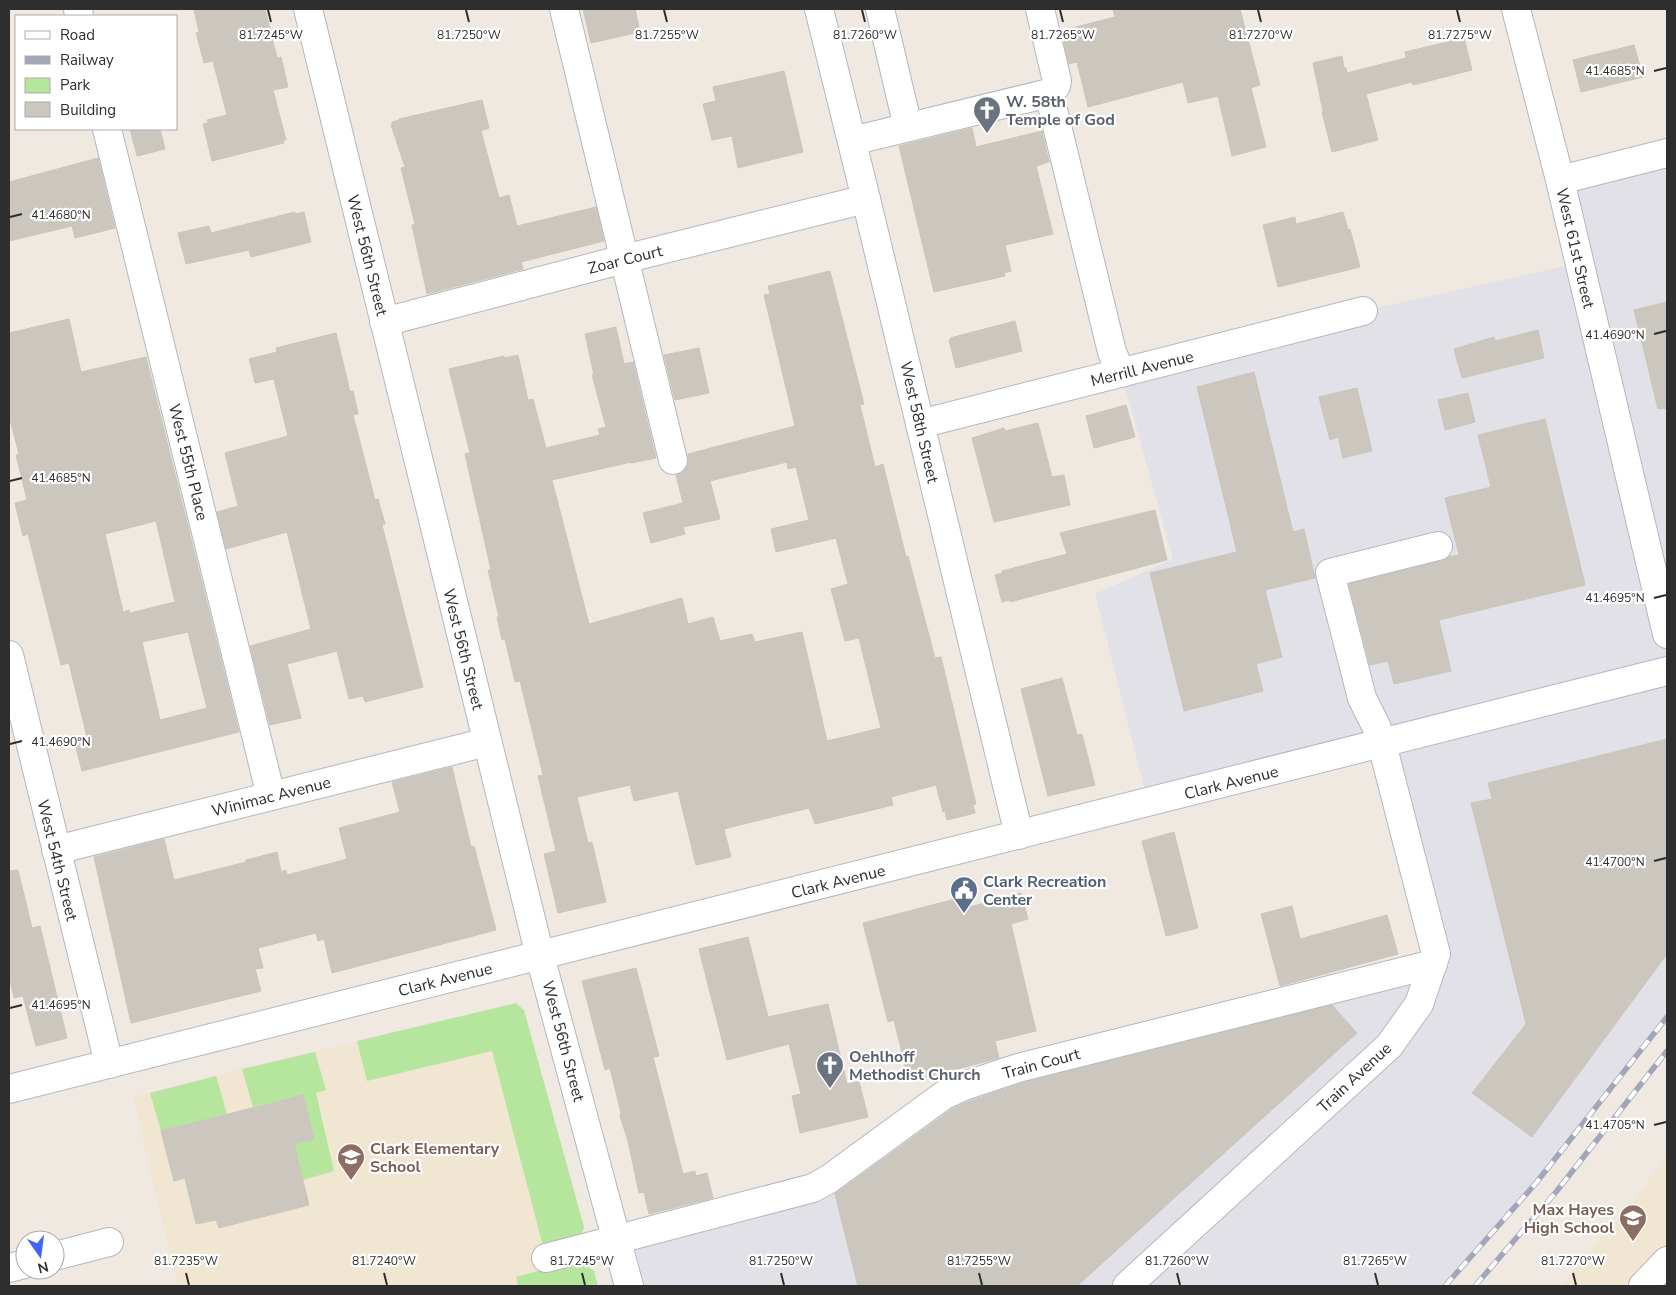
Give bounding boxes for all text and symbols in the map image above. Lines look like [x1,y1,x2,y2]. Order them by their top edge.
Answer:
legend [15,15,178,130]
text: Road [60,25,95,45]
text: 81.7245°W [239,27,303,43]
text: 81.7250°W [437,27,501,43]
text: 81.7255°W [635,27,699,43]
text: 81.7260°W [833,27,897,43]
text: 81.7265°W [1031,27,1095,43]
text: 81.7270°W [1229,27,1293,43]
text: 81.7275°W [1428,27,1492,43]
text: Railway [60,50,114,70]
text: 41.4685°N [1585,63,1645,79]
text: Park [60,75,90,95]
place label: W. 58th Temple of God [1006,91,1115,131]
church icon: W. 58th Temple of God [972,95,1002,134]
text: Building [60,100,116,120]
street label: West 61st Street [1551,186,1600,311]
street label: West 56th Street [341,192,393,319]
text: 41.4680°N [31,207,91,223]
street label: Zoar Court [586,240,665,280]
text: 41.4690°N [1585,327,1645,343]
street label: Merrill Avenue [1088,346,1196,392]
street label: West 58th Street [894,359,944,486]
street label: West 55th Place [163,402,213,523]
text: 41.4685°N [31,470,91,486]
street label: West 56th Street [437,586,489,713]
text: 41.4695°N [1585,590,1645,606]
text: 41.4690°N [31,734,91,750]
street label: Clark Avenue [1182,761,1281,805]
street label: Winimac Avenue [209,772,333,822]
street label: West 54th Street [31,797,83,924]
text: 41.4700°N [1585,854,1645,870]
street label: Clark Avenue [789,860,888,904]
place label: Clark Recreation Center [983,871,1106,911]
public building icon: Clark Recreation Center [949,875,979,914]
street label: Clark Avenue [396,958,495,1002]
street label: West 56th Street [536,978,590,1104]
text: 41.4695°N [31,997,91,1013]
street label: Train Avenue [1313,1038,1397,1118]
street label: Train Court [1000,1043,1083,1085]
place label: Oehlhoff Methodist Church [849,1046,981,1086]
church icon: Oehlhoff Methodist Church [815,1050,845,1089]
text: 41.4705°N [1585,1117,1645,1133]
place label: Clark Elementary School [370,1138,500,1178]
school or university icon: Clark Elementary School [336,1142,366,1181]
place label: Max Hayes High School [1524,1199,1614,1239]
school or university icon: Max Hayes High School [1618,1203,1648,1242]
north arrow [15,1230,65,1280]
text: 81.7235°W [154,1253,218,1269]
text: 81.7240°W [352,1253,416,1269]
text: 81.7245°W [550,1253,614,1269]
text: 81.7250°W [749,1253,813,1269]
text: 81.7255°W [947,1253,1011,1269]
text: 81.7260°W [1145,1253,1209,1269]
text: 81.7265°W [1343,1253,1407,1269]
text: 81.7270°W [1541,1253,1605,1269]
text: N [36,1257,50,1278]

